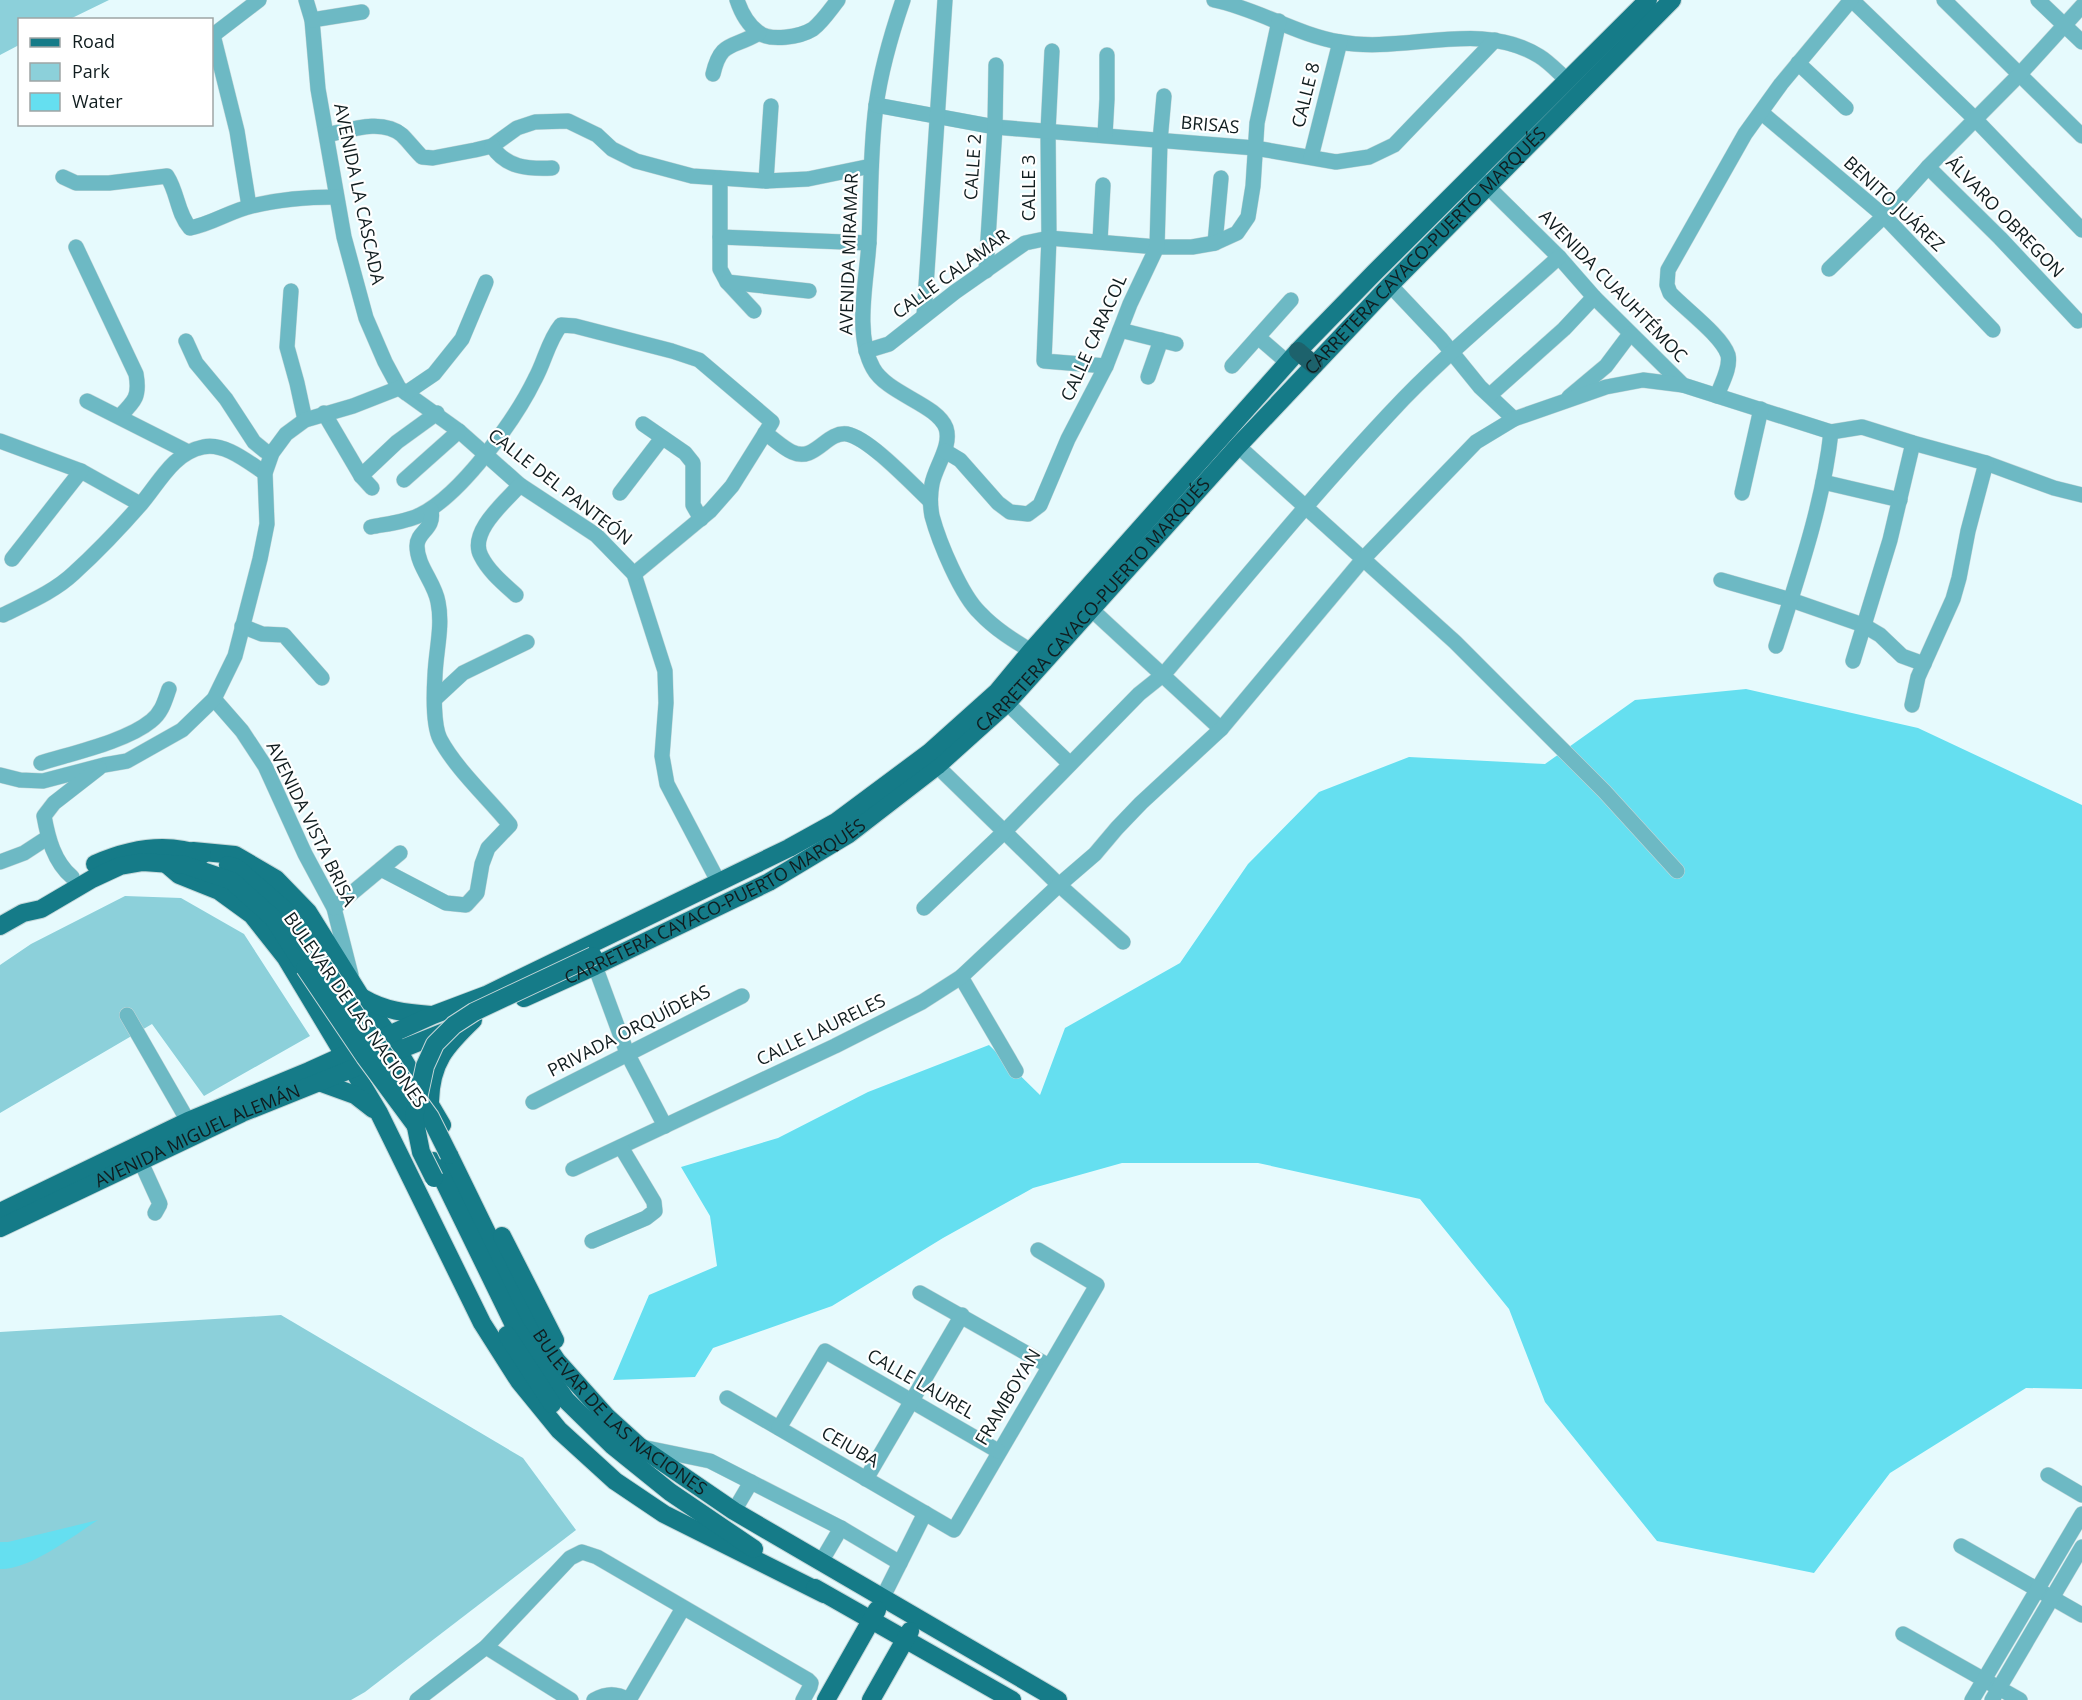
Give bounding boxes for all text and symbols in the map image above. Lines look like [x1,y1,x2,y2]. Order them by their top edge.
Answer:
legend [18,18,213,126]
text: Road [72,29,115,53]
text: Park [72,59,110,83]
street label: CALLE 8 [1285,60,1325,130]
text: Water [72,89,123,113]
street label: AVENIDA LA CASCADA [329,101,391,287]
street label: BRISAS [1180,109,1241,139]
street label: CARRETERA CAYACO-PUERTO MARQUÉS [1299,121,1551,379]
street label: CALLE 2 [958,133,986,201]
street label: BENITO JUÁREZ [1839,150,1950,256]
street label: ÁLVARO OBREGON [1941,150,2070,282]
street label: CALLE 3 [1016,155,1040,221]
street label: AVENIDA MIRAMAR [833,172,863,335]
street label: AVENIDA CUAUHTÉMOC [1534,204,1693,367]
street label: CALLE CALAMAR [887,223,1013,324]
street label: CALLE CARACOL [1054,271,1132,405]
street label: CALLE DEL PANTEÓN [484,422,638,550]
street label: CARRETERA CAYACO-PUERTO MARQUÉS [970,472,1215,737]
street label: AVENIDA VISTA BRISA [262,737,363,910]
street label: CARRETERA CAYACO-PUERTO MARQUÉS [560,813,870,989]
street label: BULEVAR DE LAS NACIONES [279,907,433,1112]
street label: PRIVADA ORQUÍDEAS [543,979,714,1082]
street label: CALLE LAURELES [752,987,889,1071]
street label: AVENIDA MIGUEL ALEMÁN [90,1078,303,1192]
street label: BULEVAR DE LAS NACIONES [528,1324,712,1500]
street label: CALLE LAUREL [863,1343,980,1424]
street label: FRAMBOYAN [969,1344,1045,1449]
street label: CEIUBA [817,1420,884,1472]

